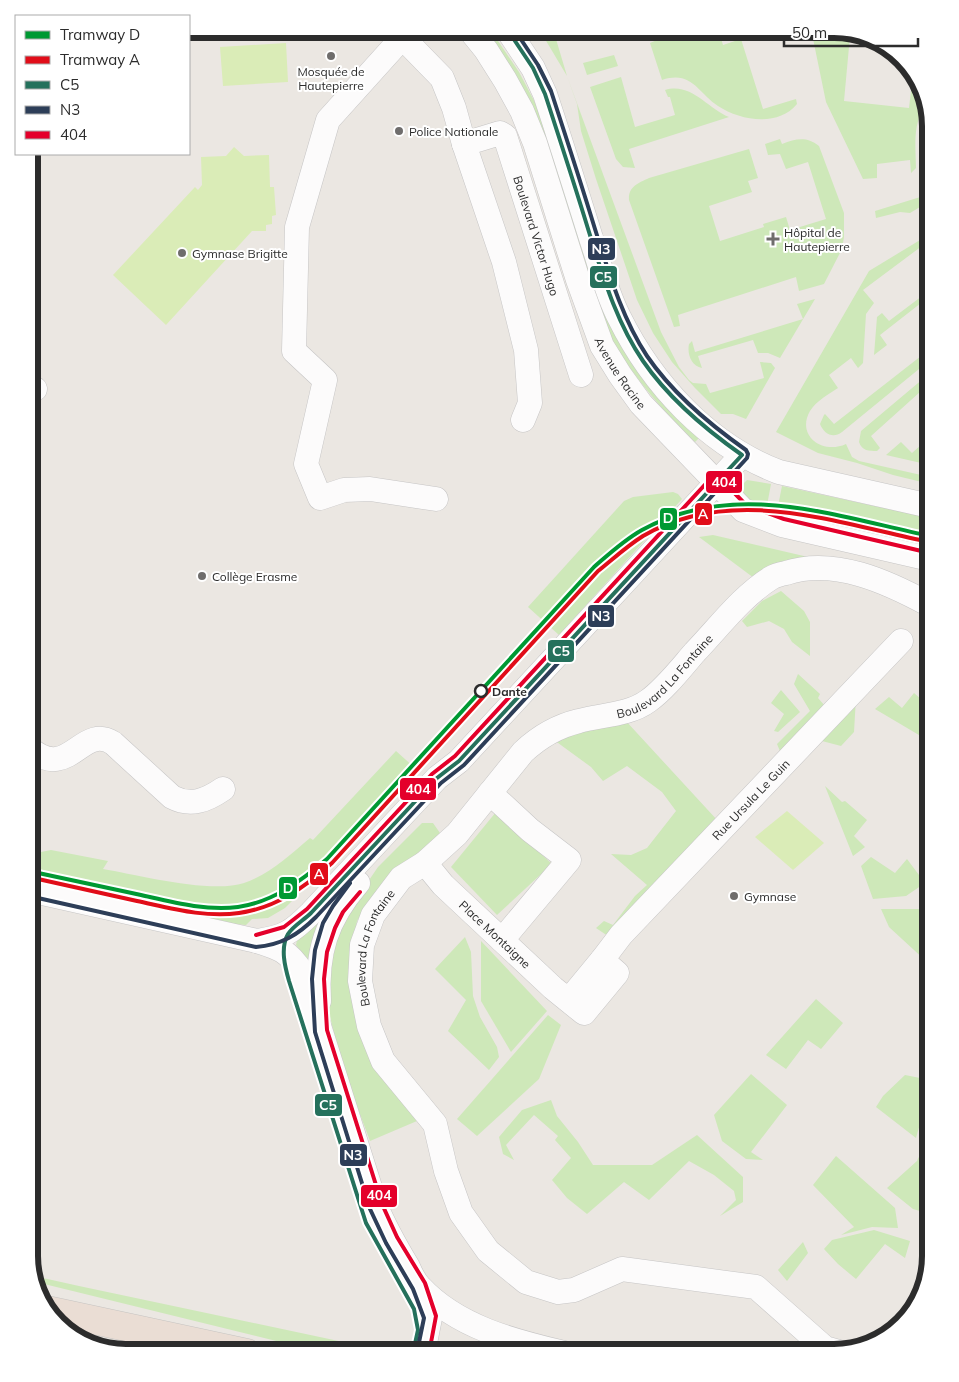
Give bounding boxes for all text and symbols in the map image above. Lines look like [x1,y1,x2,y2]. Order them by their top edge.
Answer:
legend [15,15,190,155]
scale bar [784,15,918,47]
text: 50 m [792,23,827,42]
text: Tramway D [60,25,140,44]
text: Tramway A [60,50,140,69]
marker: Mosquée de Hautepierre [325,50,337,62]
place label: Mosquée de Hautepierre [297,64,365,93]
text: C5 [60,75,79,94]
text: N3 [60,100,80,119]
place label: Police Nationale [409,124,498,139]
text: 404 [60,125,87,144]
marker: Police Nationale [393,125,405,137]
street label: Boulevard Victor Hugo [511,174,563,298]
place label: Hôpital de Hautepierre [784,225,850,254]
marker: Hôpital de Hautepierre [766,232,780,246]
line badge: N3 [587,237,616,261]
text: N3 [592,240,610,258]
place label: Gymnase Brigitte [192,246,288,261]
marker: Gymnase Brigitte [176,247,188,259]
line badge: C5 [589,265,618,289]
text: C5 [594,268,612,286]
street label: Avenue Racine [592,335,649,412]
line badge: 404 [705,470,743,494]
text: 404 [711,473,737,491]
line badge: A [694,502,713,526]
text: A [698,505,709,523]
line badge: D [659,507,678,531]
text: D [663,509,673,527]
place label: Collège Erasme [212,569,297,584]
marker: Collège Erasme [196,570,208,582]
line badge: N3 [587,604,615,628]
text: N3 [592,607,610,625]
street label: Boulevard La Fontaine [615,631,716,721]
line badge: C5 [547,639,575,663]
text: C5 [552,642,570,660]
marker: Dante [474,684,488,698]
place label: Dante [492,684,527,699]
street label: Rue Ursula Le Guin [708,756,792,843]
line badge: 404 [399,777,437,801]
text: 404 [405,780,431,798]
line badge: A [309,862,329,886]
text: A [314,865,325,883]
line badge: D [278,876,298,900]
text: D [283,879,293,897]
street label: Boulevard La Fontaine [352,886,397,1008]
place label: Gymnase [744,889,796,904]
marker: Gymnase [728,890,740,902]
street label: Place Montaigne [456,897,534,971]
line badge: C5 [314,1093,343,1117]
text: C5 [319,1096,337,1114]
line badge: N3 [339,1143,368,1167]
text: N3 [344,1146,362,1164]
line badge: 404 [360,1184,398,1208]
text: 404 [366,1186,392,1204]

